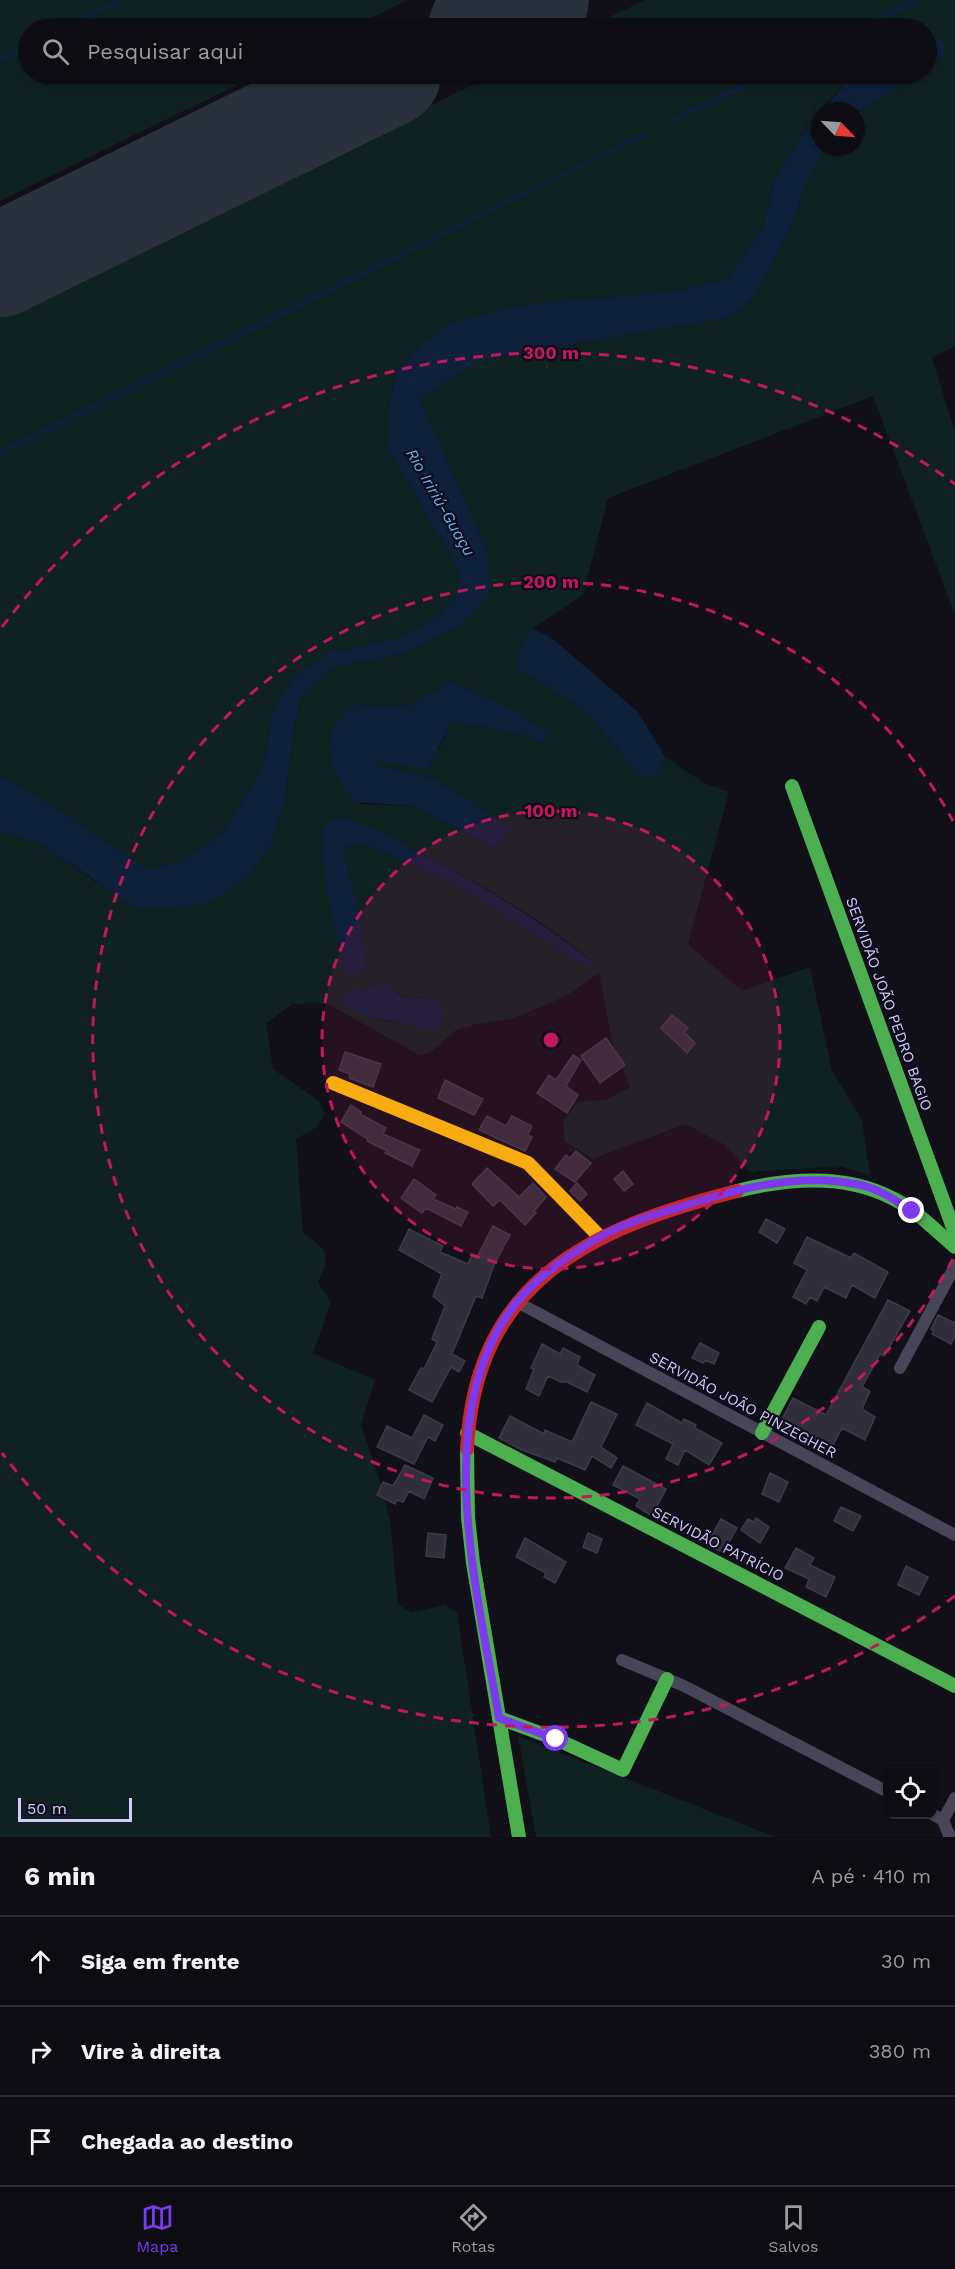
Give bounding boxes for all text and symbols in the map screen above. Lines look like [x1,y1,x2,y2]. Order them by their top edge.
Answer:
search box [18,18,937,84]
icon: search [39,35,72,68]
text: Pesquisar aqui [87,39,243,64]
north arrow [811,102,865,156]
text: 300 m [523,342,579,363]
water label: Rio Iririú-Guaçu [402,445,479,560]
text: 200 m [523,571,579,592]
text: 100 m [524,800,578,821]
street label: SERVIDÃO JOÃO PEDRO BAGIO [842,895,936,1113]
centre of rings [541,1030,561,1050]
route end [898,1197,924,1223]
street label: SERVIDÃO JOÃO PINZEGHER [646,1348,840,1462]
street label: SERVIDÃO PATRÍCIO [649,1503,787,1585]
route start [542,1725,568,1751]
map controls [883,1765,937,1819]
button: locate [883,1765,937,1819]
scale bar [18,1795,132,1822]
text: 50 m [27,1799,67,1818]
text: 6 min [24,1861,96,1891]
text: A pé · 410 m [812,1864,931,1888]
icon: ahead [24,1945,57,1978]
text: Siga em frente [81,1949,239,1974]
text: 30 m [881,1949,931,1973]
icon: right [24,2035,57,2068]
text: Vire à direita [81,2039,221,2064]
text: 380 m [869,2039,931,2063]
icon: arrive [24,2125,57,2158]
text: Chegada ao destino [81,2129,293,2154]
tab: Mapa [137,2201,178,2256]
tab: Rotas [451,2201,495,2256]
tab: Salvos [768,2201,818,2256]

